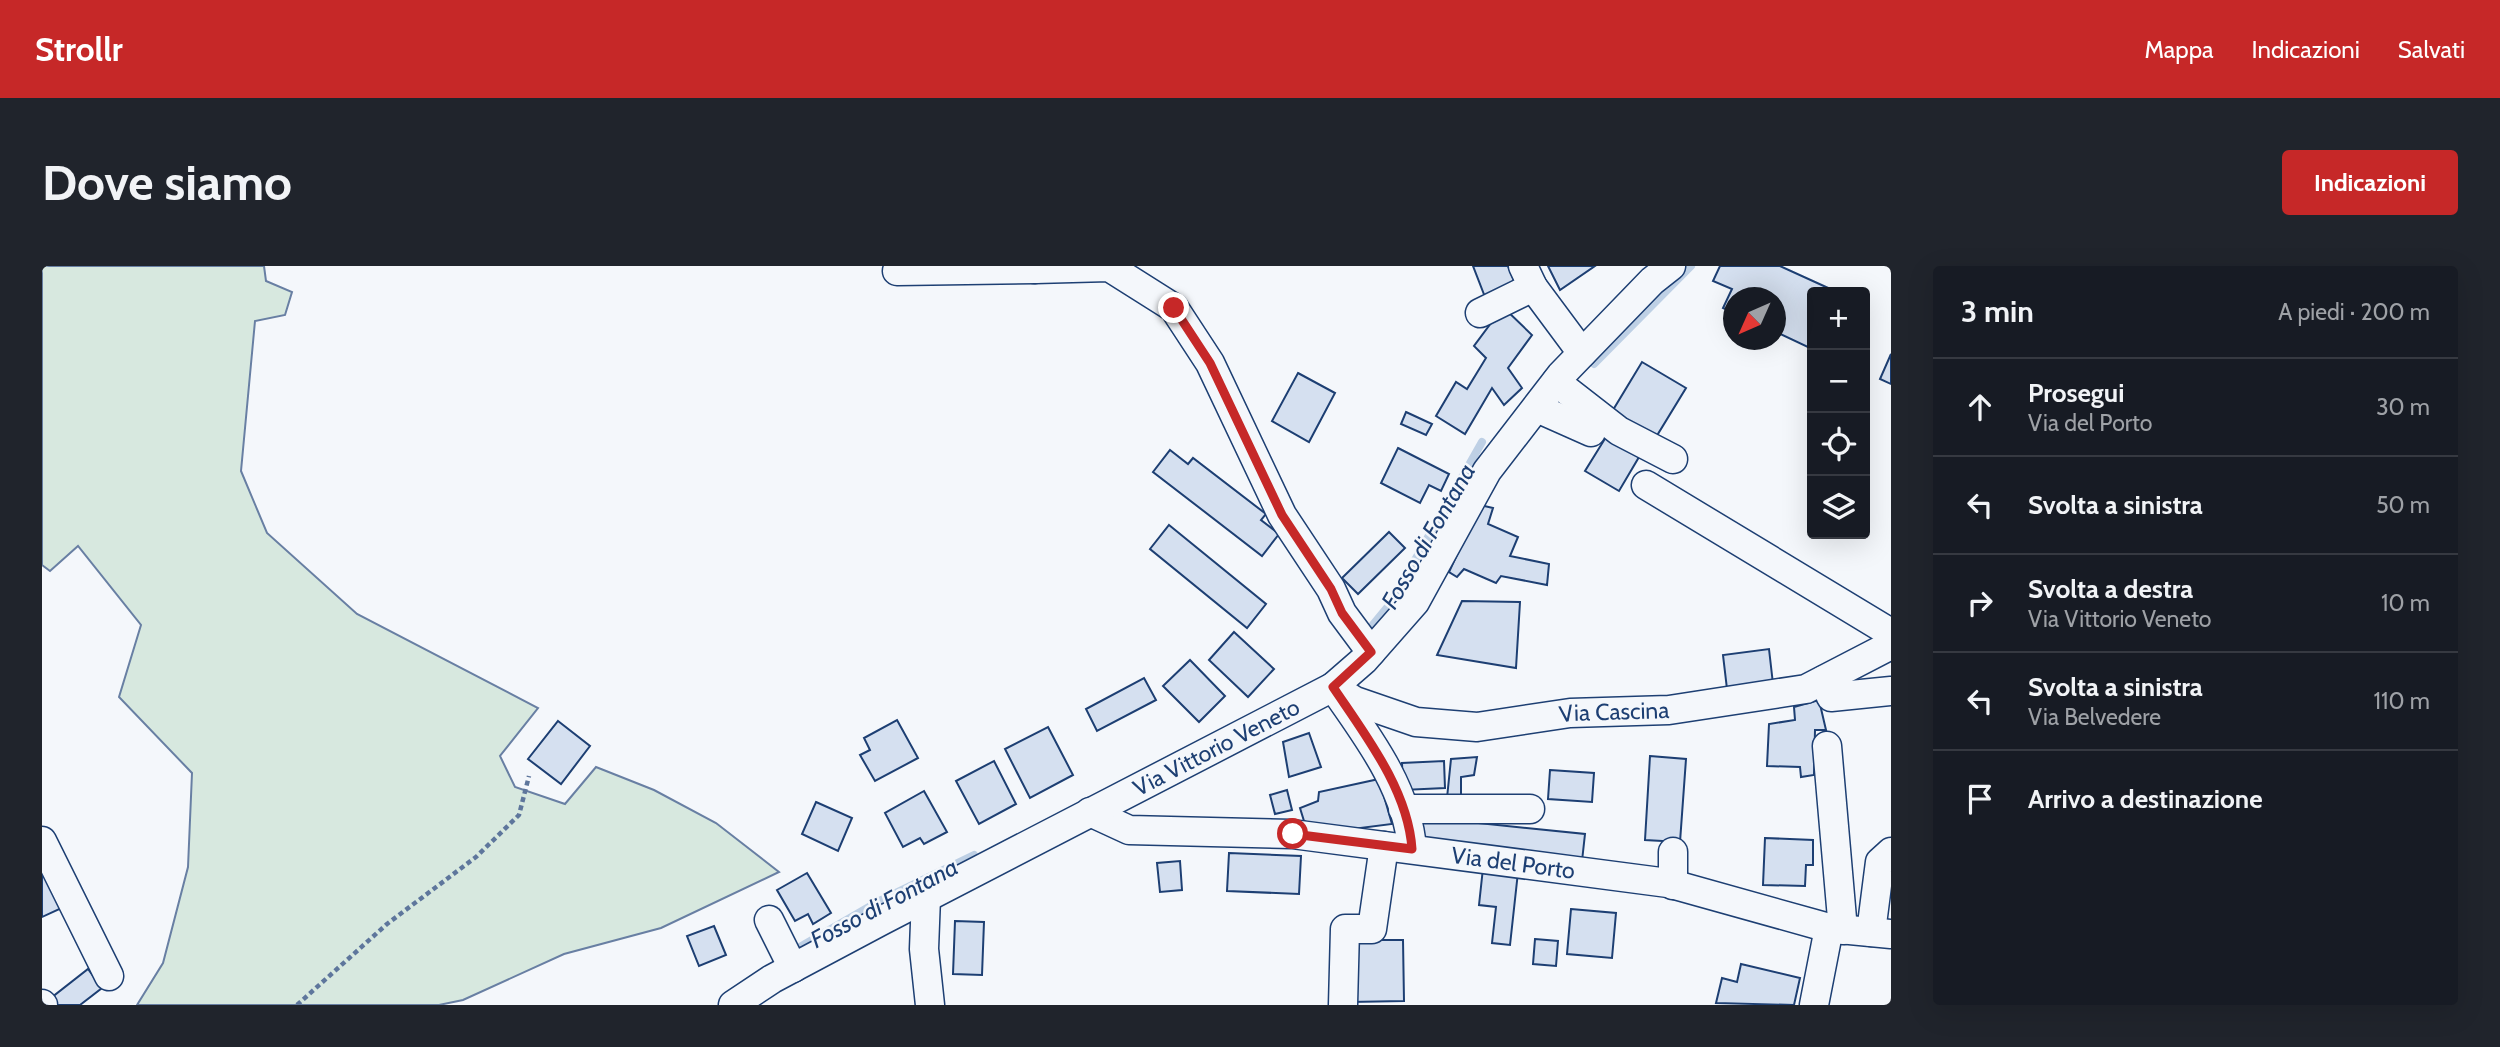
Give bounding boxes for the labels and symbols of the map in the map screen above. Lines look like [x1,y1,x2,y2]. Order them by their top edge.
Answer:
north arrow [1723,287,1786,350]
route end [1158,292,1189,323]
water label: Fosso di Fontana [1375,458,1481,614]
street label: Via Vittorio Veneto [1128,693,1304,802]
street label: Via Cascina [1557,696,1670,728]
route start [1277,818,1308,849]
street label: Via del Porto [1450,841,1577,885]
water label: Fosso di Fontana [805,852,963,954]

